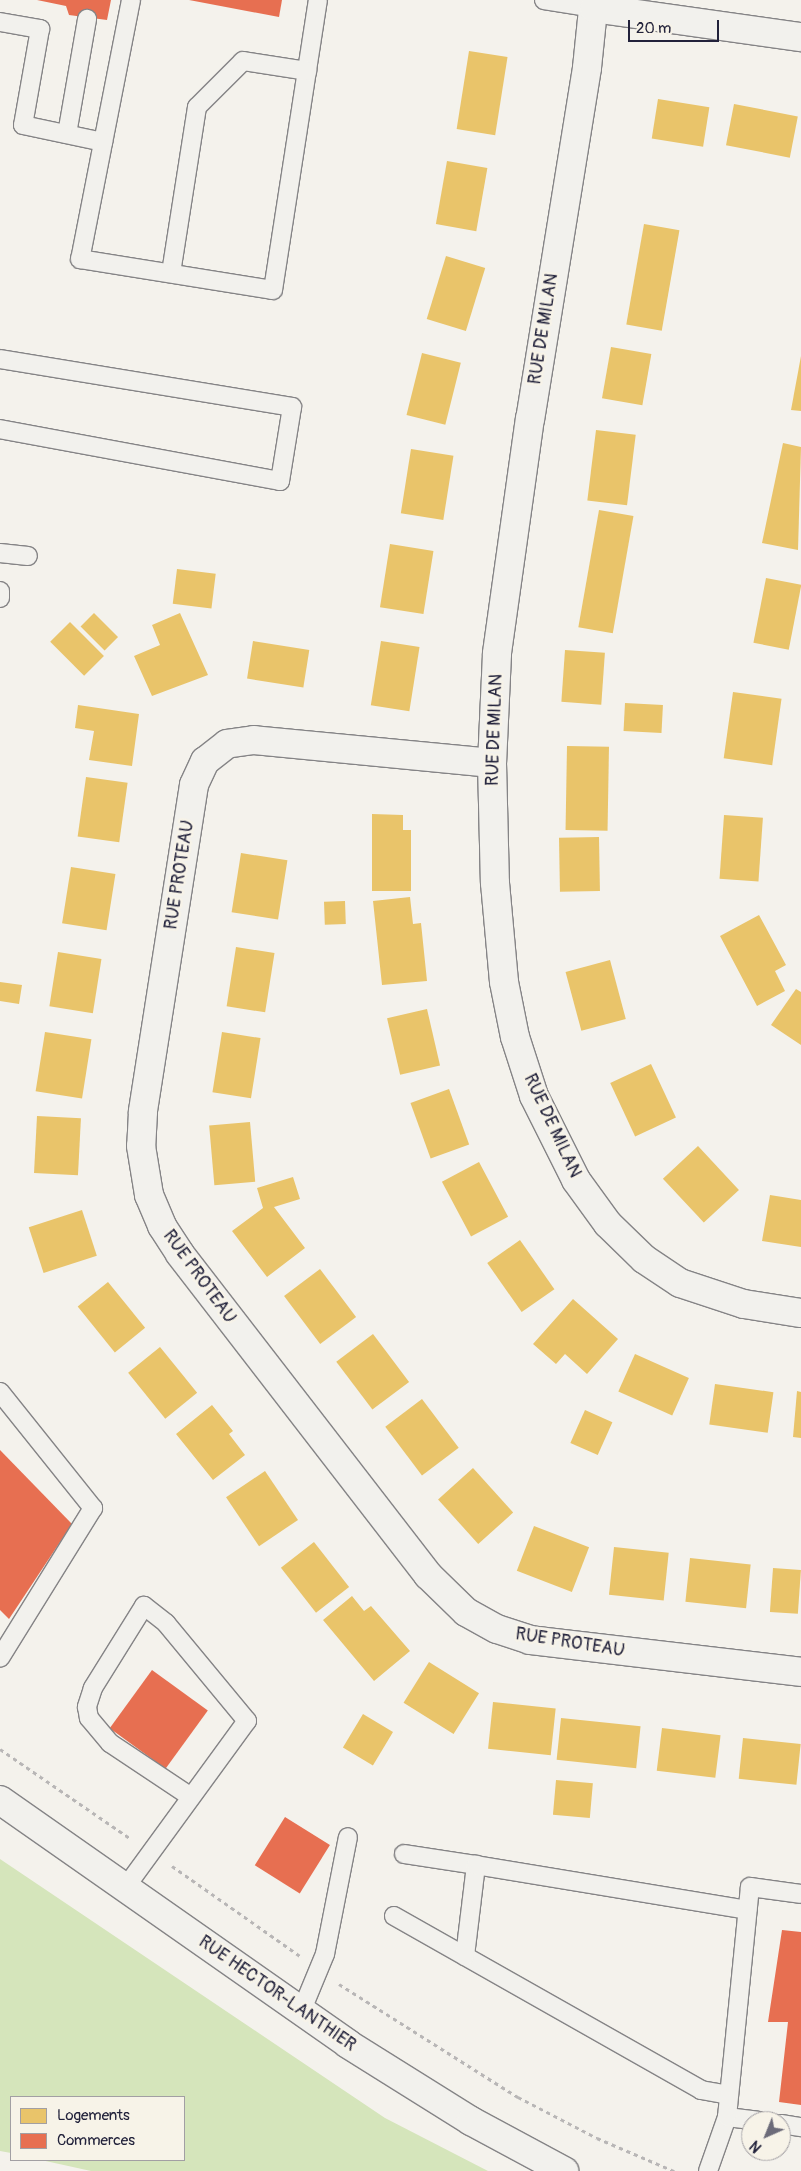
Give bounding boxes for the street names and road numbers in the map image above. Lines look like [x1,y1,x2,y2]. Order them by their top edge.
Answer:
street label: RUE DE MILAN [525,272,563,386]
street label: RUE DE MILAN [482,674,508,786]
street label: RUE PROTEAU [161,819,199,931]
street label: RUE DE MILAN [519,1071,585,1181]
street label: RUE PROTEAU [158,1226,240,1328]
street label: RUE PROTEAU [514,1624,626,1662]
street label: RUE HECTOR-LANTHIER [194,1931,360,2057]

